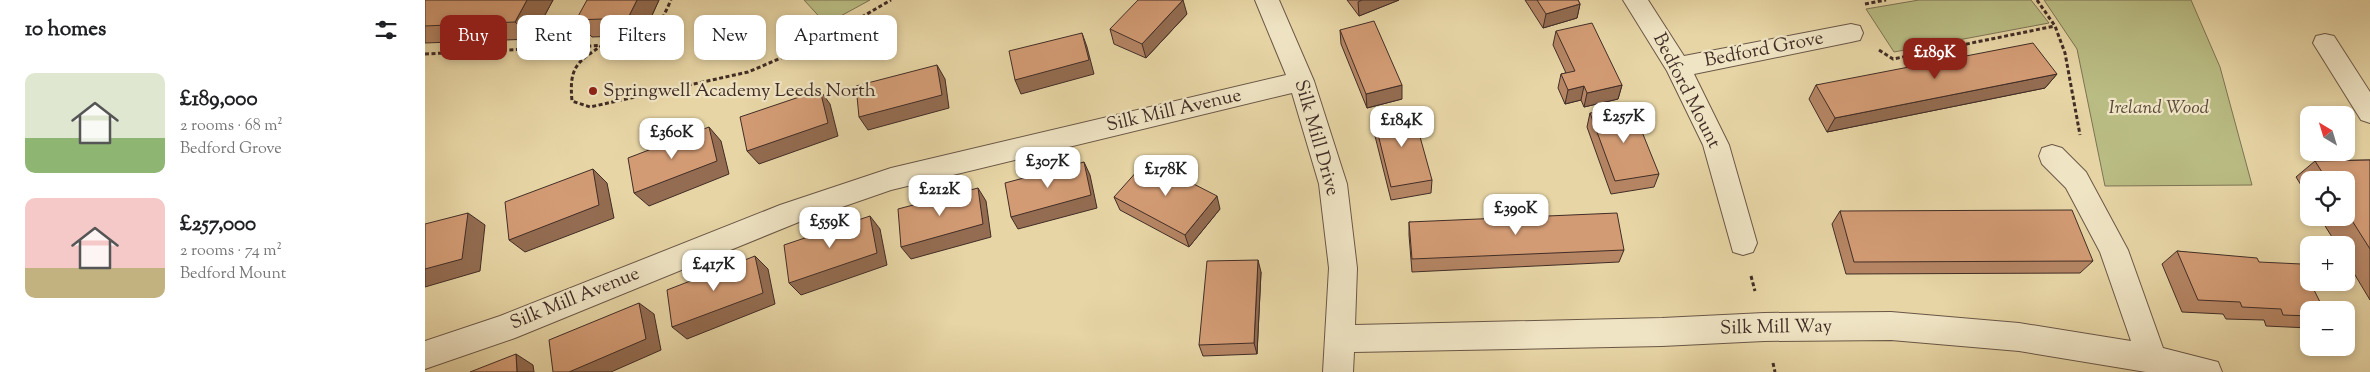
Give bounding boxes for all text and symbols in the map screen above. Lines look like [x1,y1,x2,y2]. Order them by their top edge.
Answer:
text: 10 homes [25,15,106,45]
chip: Buy [440,15,507,60]
chip: Rent [517,15,590,60]
chip: Filters [600,15,684,60]
chip: New [694,15,766,60]
chip: Apartment [776,15,897,60]
icon: filters [372,16,400,44]
street label: Bedford Grove [1702,25,1826,75]
street label: Bedford Mount [1645,29,1727,154]
pin: £189K [1900,38,1970,80]
text: £189K [1914,42,1956,65]
street label: Silk Mill Drive [1287,77,1346,199]
place label: Springwell Academy Leeds North [603,78,876,105]
street label: Silk Mill Avenue [1104,82,1244,140]
text: £189,000 [180,85,258,115]
marker: Springwell Academy Leeds North [587,85,599,97]
icon: home [65,93,125,153]
park label: Ireland Wood [2109,95,2210,122]
pin: £257K [1589,102,1659,144]
pin: £184K [1367,106,1437,148]
text: £257K [1603,106,1645,129]
north arrow [2300,106,2355,161]
map controls [2300,106,2355,356]
text: £184K [1381,110,1423,133]
text: 2 rooms · 68 m² [180,115,283,138]
pin: £360K [637,118,707,160]
text: £360K [650,122,694,145]
text: Bedford Grove [180,138,282,161]
pin: £307K [1013,146,1083,189]
text: £307K [1026,151,1070,174]
pin: £178K [1131,154,1201,197]
text: £178K [1145,159,1187,182]
button: locate [2300,171,2355,226]
pin: £212K [905,174,975,217]
text: £212K [920,179,960,202]
pin: £390K [1481,194,1551,236]
text: £390K [1494,198,1538,221]
pin: £559K [795,206,865,249]
text: £257,000 [180,210,256,240]
text: £559K [810,211,850,234]
icon: home [65,218,125,278]
button: + [2300,236,2355,291]
text: 2 rooms · 74 m² [180,240,282,263]
pin: £417K [679,250,749,292]
text: £417K [693,254,735,277]
street label: Silk Mill Avenue [506,261,644,337]
text: Bedford Mount [180,263,286,286]
button: − [2300,301,2355,356]
street label: Silk Mill Way [1720,314,1833,342]

